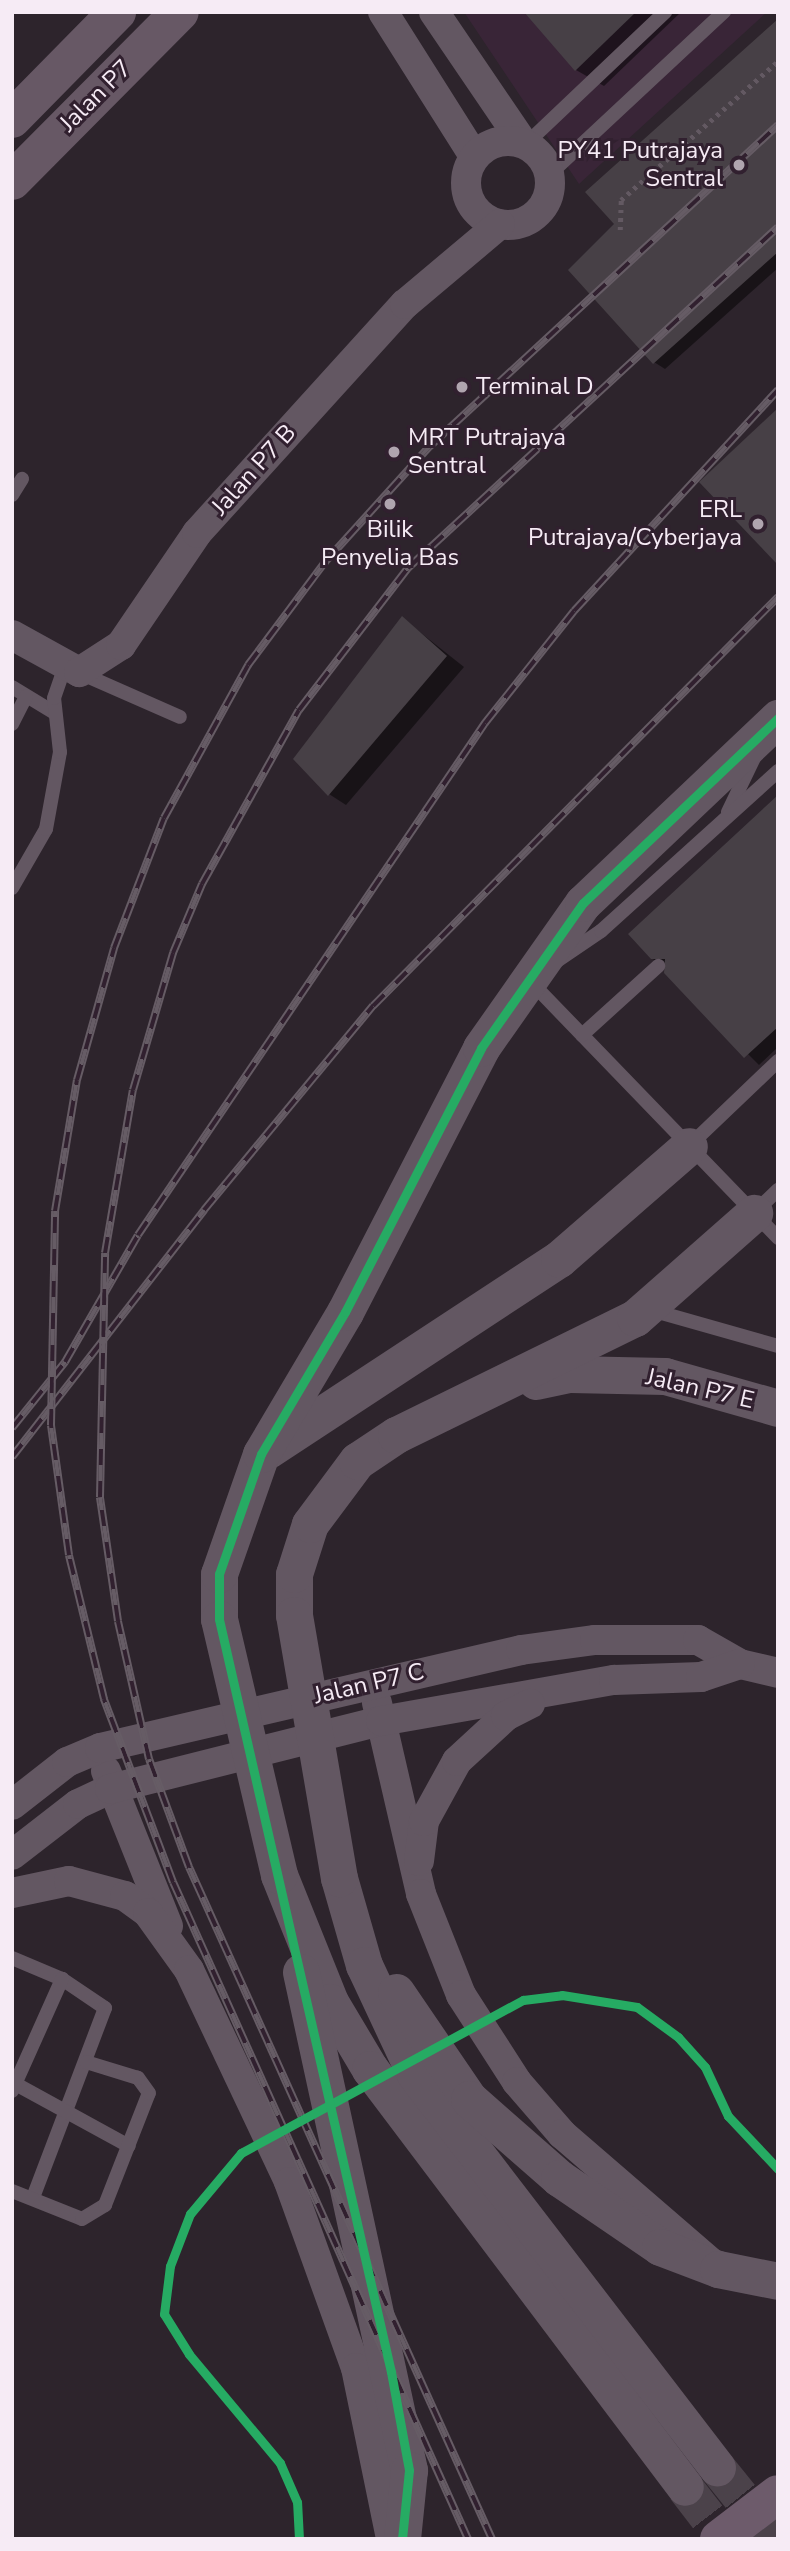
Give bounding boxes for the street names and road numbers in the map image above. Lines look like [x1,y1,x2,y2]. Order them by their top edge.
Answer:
street label: Jalan P7 [54,54,138,138]
street label: Jalan P7 B [206,419,302,521]
street label: Jalan P7 E [643,1363,757,1415]
street label: Jalan P7 C [311,1657,427,1711]

